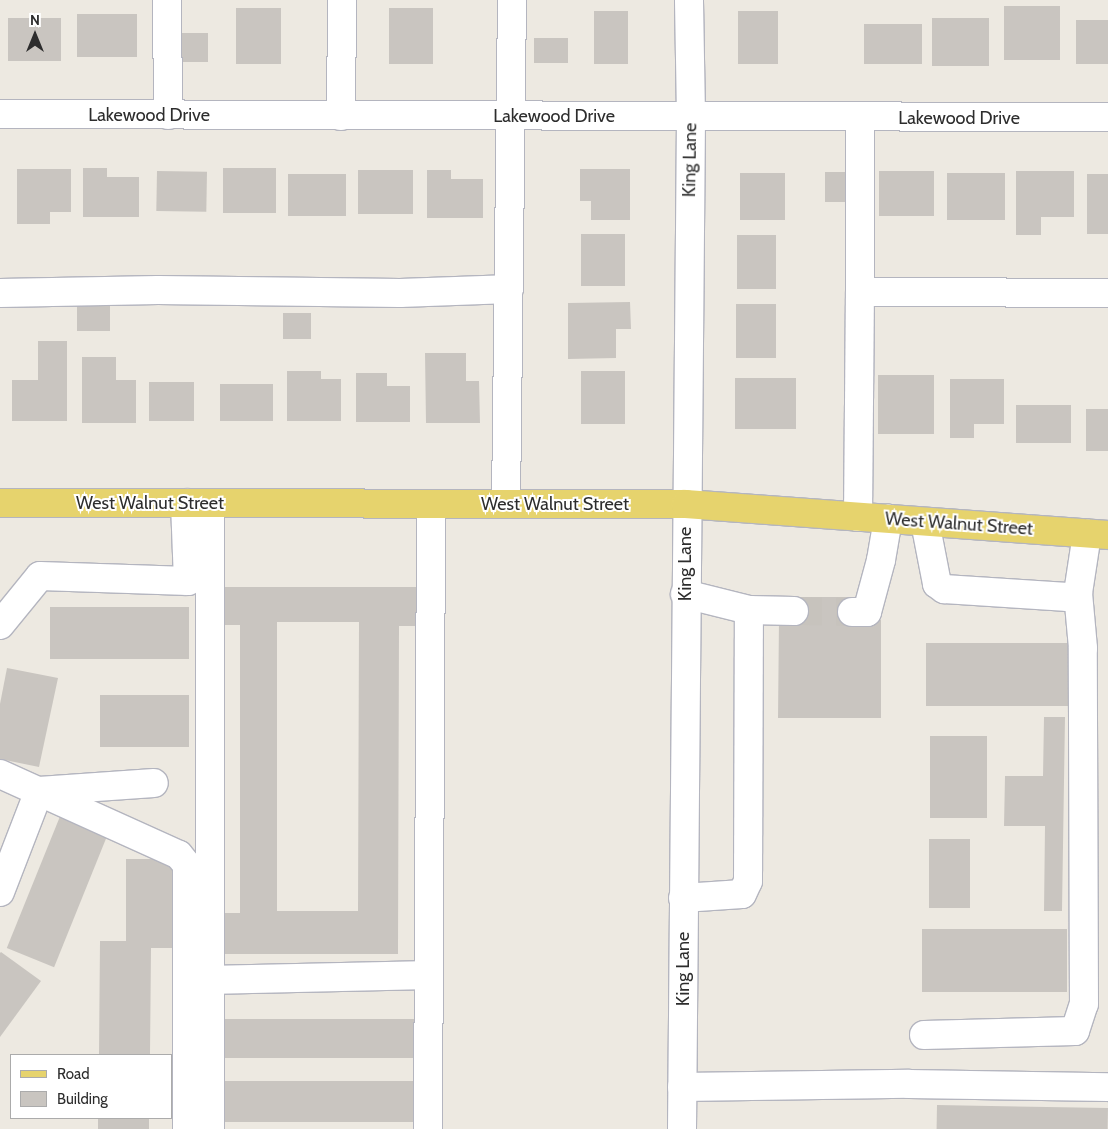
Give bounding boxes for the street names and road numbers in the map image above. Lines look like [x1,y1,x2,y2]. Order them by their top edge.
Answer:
street label: Lakewood Drive [88,104,210,126]
street label: Lakewood Drive [493,105,615,127]
street label: Lakewood Drive [898,107,1020,129]
street label: King Lane [679,123,701,197]
street label: West Walnut Street [76,492,224,514]
street label: West Walnut Street [481,493,629,515]
street label: West Walnut Street [884,508,1034,540]
street label: King Lane [674,527,696,601]
street label: King Lane [672,932,694,1006]

